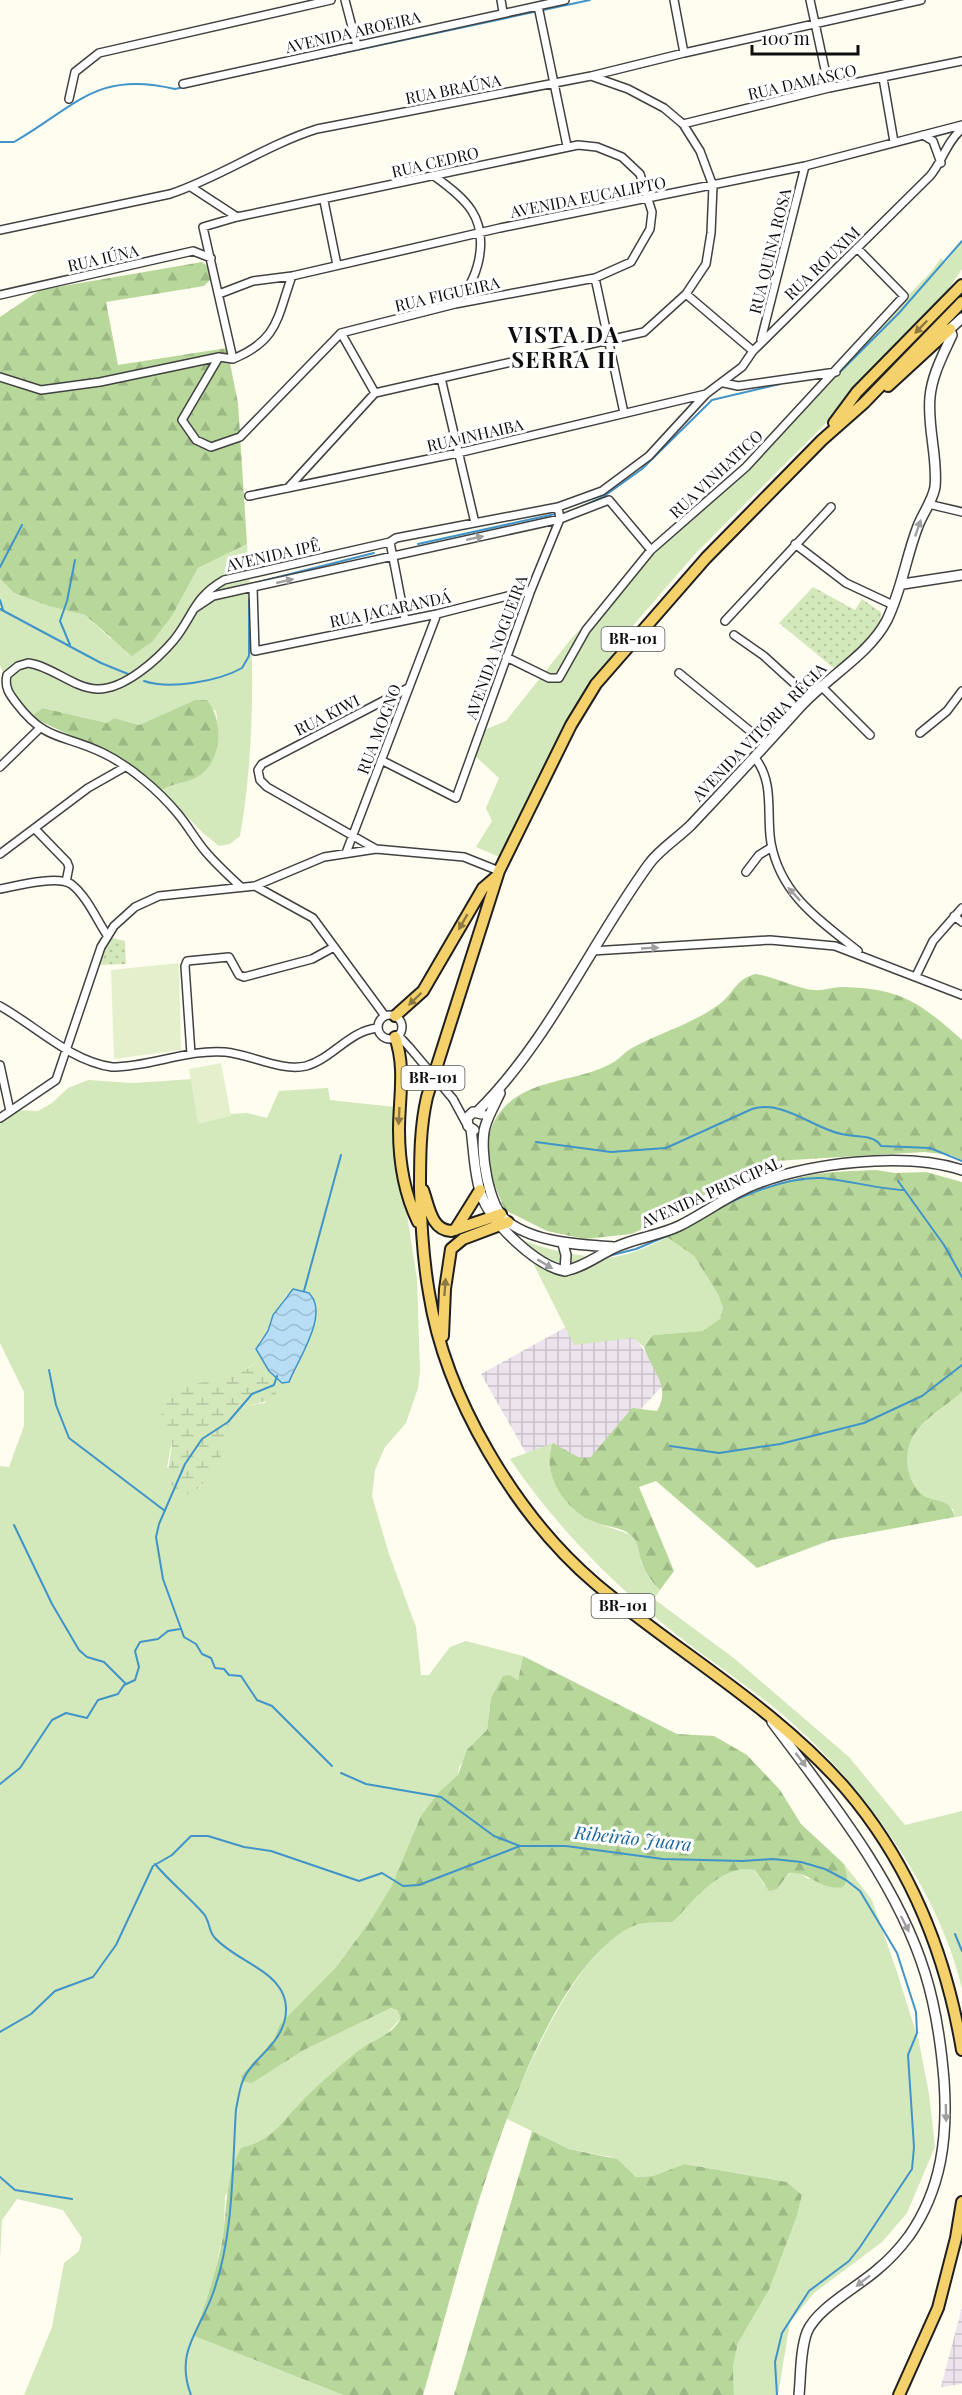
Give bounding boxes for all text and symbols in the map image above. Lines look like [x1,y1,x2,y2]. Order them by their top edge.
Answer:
street label: AVENIDA AROEIRA [282,6,423,57]
scale bar [752,18,858,56]
text: 100 m [761,26,810,50]
street label: RUA DAMASCO [745,59,859,104]
street label: RUA BRAÚNA [403,69,504,108]
street label: RUA CEDRO [389,141,481,182]
street label: AVENIDA EUCALIPTO [507,171,668,222]
street label: RUA QUINA ROSA [744,185,796,316]
street label: RUA ROUXIM [779,221,864,304]
street label: RUA IÚNA [65,239,141,276]
street label: RUA FIGUEIRA [392,271,502,316]
district label: VISTA DA SERRA II [507,319,620,374]
one-way arrow [914,319,928,334]
street label: RUA INHAIBA [424,413,526,456]
street label: RUA VINHATICO [664,425,767,522]
one-way arrow [914,519,924,537]
one-way arrow [466,533,485,542]
street label: AVENIDA IPÊ [223,534,322,576]
street label: AVENIDA NOGUEIRA [459,571,532,723]
one-way arrow [276,575,294,585]
street label: RUA JACARANDÁ [327,585,453,632]
road number: BR-101 [602,627,664,651]
street label: AVENIDA VITÓRIA RÉGIA [686,657,831,806]
street label: RUA MOGNO [352,681,405,777]
street label: RUA KIWI [291,689,363,740]
one-way arrow [787,887,801,902]
one-way arrow [458,914,468,931]
one-way arrow [641,943,660,952]
one-way arrow [408,992,422,1006]
road number: BR-101 [402,1066,464,1090]
one-way arrow [395,1106,404,1125]
street label: AVENIDA PRINCIPAL [636,1151,784,1232]
one-way arrow [537,1258,553,1269]
one-way arrow [440,1278,450,1297]
road number: BR-101 [592,1594,654,1618]
one-way arrow [794,1752,806,1767]
water label: Ribeirão Juara [572,1820,693,1856]
one-way arrow [900,1916,910,1933]
one-way arrow [941,2104,950,2123]
one-way arrow [856,2275,871,2287]

